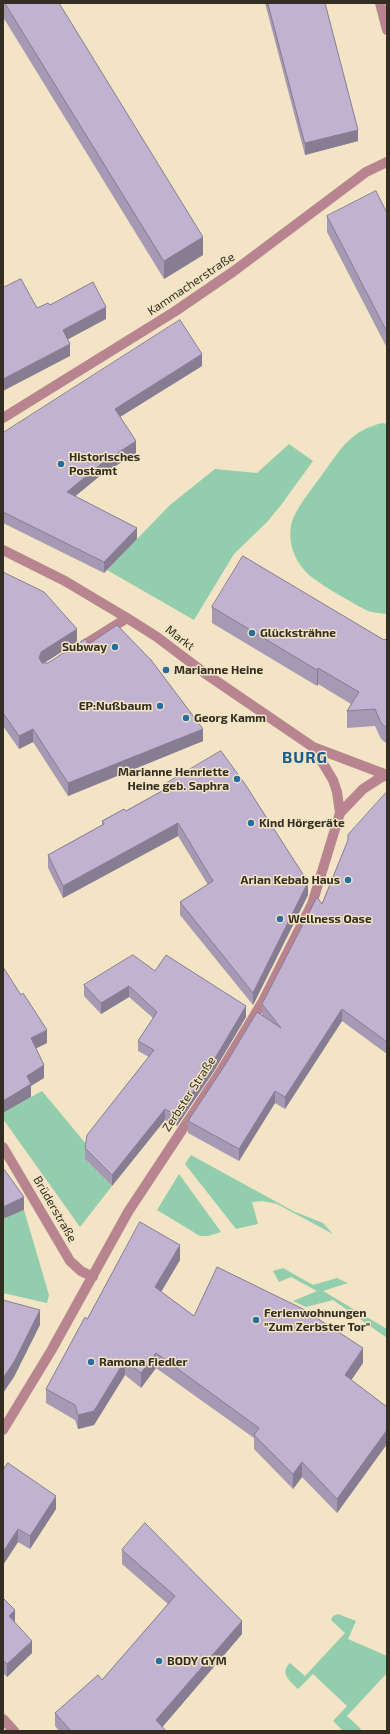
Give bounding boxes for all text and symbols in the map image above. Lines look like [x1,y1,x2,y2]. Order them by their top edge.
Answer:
street label: Kammacherstraße [145,250,237,318]
place label: Historisches Postamt [69,450,140,478]
marker: Historisches Postamt [56,459,66,469]
street label: Markt [163,622,197,654]
place label: Glücksträhne [260,626,336,640]
marker: Glücksträhne [247,628,257,638]
place label: Subway [62,640,107,654]
marker: Subway [110,642,120,652]
place label: Marianne Heine [174,663,263,677]
marker: Marianne Heine [161,665,171,675]
place label: EP:Nußbaum [79,699,152,713]
marker: EP:Nußbaum [155,701,165,711]
place label: Georg Kamm [194,711,266,725]
marker: Georg Kamm [181,713,191,723]
district label: BURG [282,748,328,768]
place label: Marianne Henriette Heine geb. Saphra [118,765,229,793]
marker: Marianne Henriette Heine geb. Saphra [232,774,242,784]
place label: Kind Hörgeräte [259,816,345,830]
marker: Kind Hörgeräte [246,818,256,828]
place label: Arian Kebab Haus [241,873,340,887]
marker: Arian Kebab Haus [343,875,353,885]
place label: Wellness Oase [288,912,372,926]
marker: Wellness Oase [275,914,285,924]
street label: Zerbster Straße [159,1054,219,1134]
street label: Brüderstraße [30,1173,80,1245]
place label: Ferienwohnungen "Zum Zerbster Tor" [264,1306,370,1334]
marker: Ferienwohnungen "Zum Zerbster Tor" [251,1315,261,1325]
place label: Ramona Fiedler [99,1355,188,1369]
marker: Ramona Fiedler [86,1357,96,1367]
place label: BODY GYM [167,1654,227,1668]
marker: BODY GYM [154,1656,164,1666]

